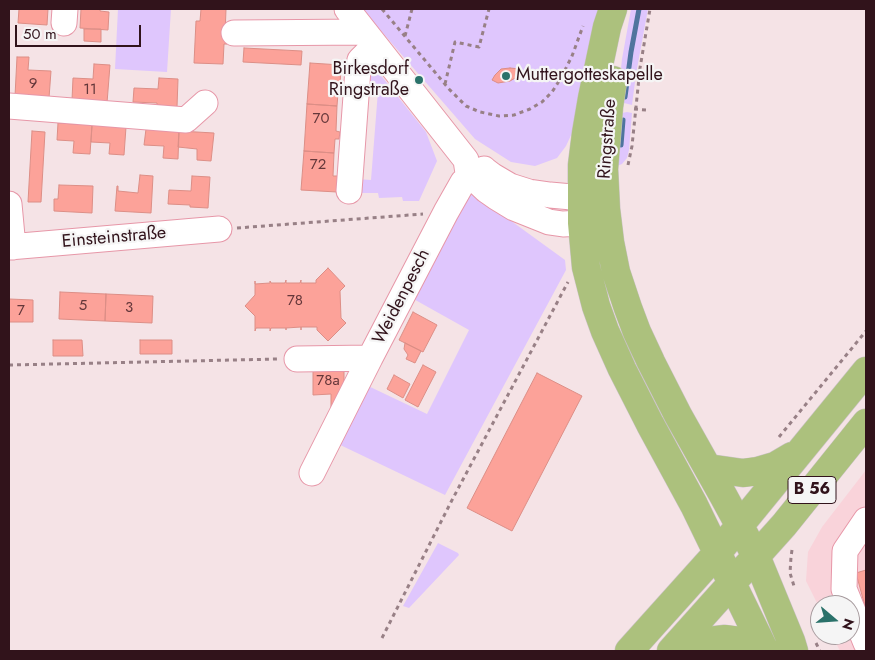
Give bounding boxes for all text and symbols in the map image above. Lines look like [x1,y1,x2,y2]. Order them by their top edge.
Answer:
scale bar [18,15,144,47]
text: 50 m [23,23,57,45]
place label: Birkesdorf Ringstraße [329,59,409,102]
place label: Muttergotteskapelle [516,65,663,87]
marker: Muttergotteskapelle [500,70,512,82]
marker: Birkesdorf Ringstraße [413,74,425,86]
house number: 9 [29,75,37,93]
house number: 11 [83,81,97,99]
street label: Ringstraße [594,98,622,180]
house number: 70 [313,110,329,128]
house number: 72 [310,156,326,174]
street label: Einsteinstraße [61,223,167,253]
street label: Weidenpesch [369,246,435,348]
house number: 78 [287,292,303,310]
house number: 5 [79,297,87,315]
house number: 3 [125,299,133,317]
house number: 7 [17,302,25,320]
house number: 78a [316,372,340,390]
road number: B 56 [788,476,836,504]
north arrow [810,595,860,645]
text: N [837,616,860,633]

